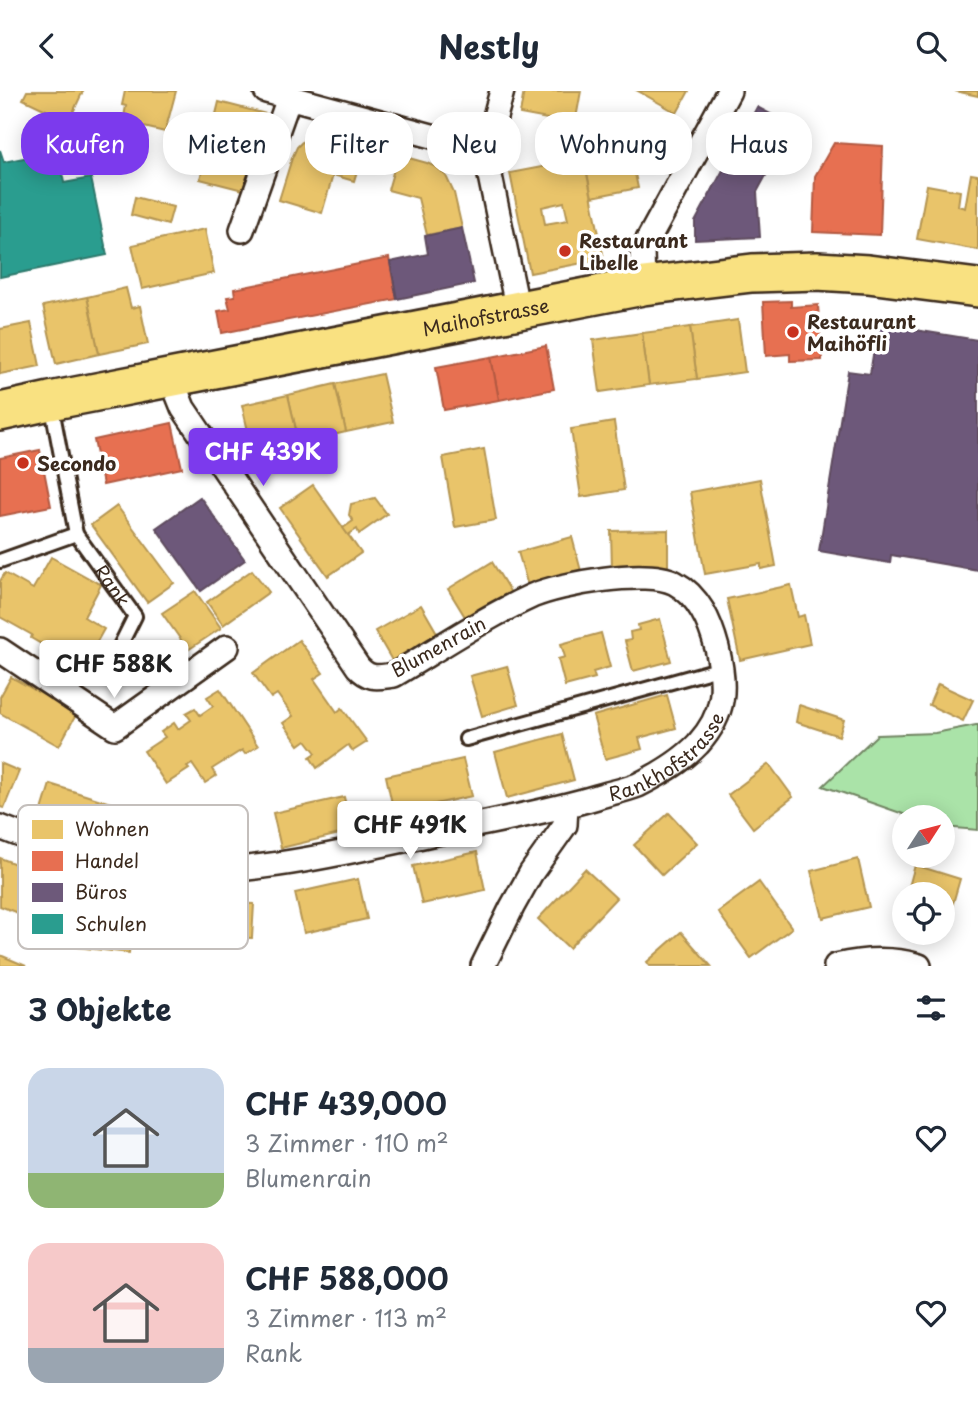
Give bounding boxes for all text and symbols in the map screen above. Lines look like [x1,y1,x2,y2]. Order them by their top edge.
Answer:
text: Nestly [439,22,539,70]
icon: back [28,27,66,65]
icon: search [912,27,950,65]
chip: Kaufen [21,112,149,175]
chip: Mieten [163,112,291,175]
chip: Filter [305,112,413,175]
chip: Neu [427,112,521,175]
chip: Wohnung [535,112,692,175]
chip: Haus [706,112,812,175]
place label: Restaurant Libelle [579,226,688,276]
marker: Restaurant Libelle [557,243,573,259]
street label: Maihofstrasse [420,291,551,342]
place label: Restaurant Maihöfli [807,307,916,357]
marker: Restaurant Maihöfli [785,324,801,340]
pin: CHF 439K [191,429,335,488]
text: CHF 439K [205,433,321,468]
place label: Secondo [37,449,116,477]
marker: Secondo [15,455,31,471]
street label: Rank [88,558,138,613]
street label: Blumenrain [386,608,490,684]
pin: CHF 588K [42,641,186,700]
text: CHF 588K [55,645,173,680]
street label: Rankhofstrasse [605,708,730,807]
pin: CHF 491K [338,801,482,861]
legend [18,805,248,949]
north arrow [892,805,956,868]
map controls [892,805,955,945]
text: CHF 491K [353,806,467,841]
text: Wohnen [75,814,149,842]
text: Handel [75,846,139,874]
text: Büros [75,877,127,905]
button: locate [892,882,955,945]
text: Schulen [75,909,147,937]
text: 3 Objekte [28,986,172,1031]
icon: filters [912,989,950,1027]
text: CHF 439,000 [245,1080,447,1125]
icon: home [84,1096,168,1180]
icon: heart [912,1119,950,1157]
text: 3 Zimmer · 110 m² [245,1125,449,1160]
text: Blumenrain [245,1160,372,1195]
text: CHF 588,000 [245,1255,449,1300]
icon: home [84,1271,168,1355]
icon: heart [912,1294,950,1332]
text: 3 Zimmer · 113 m² [245,1300,447,1335]
text: Rank [245,1335,302,1370]

